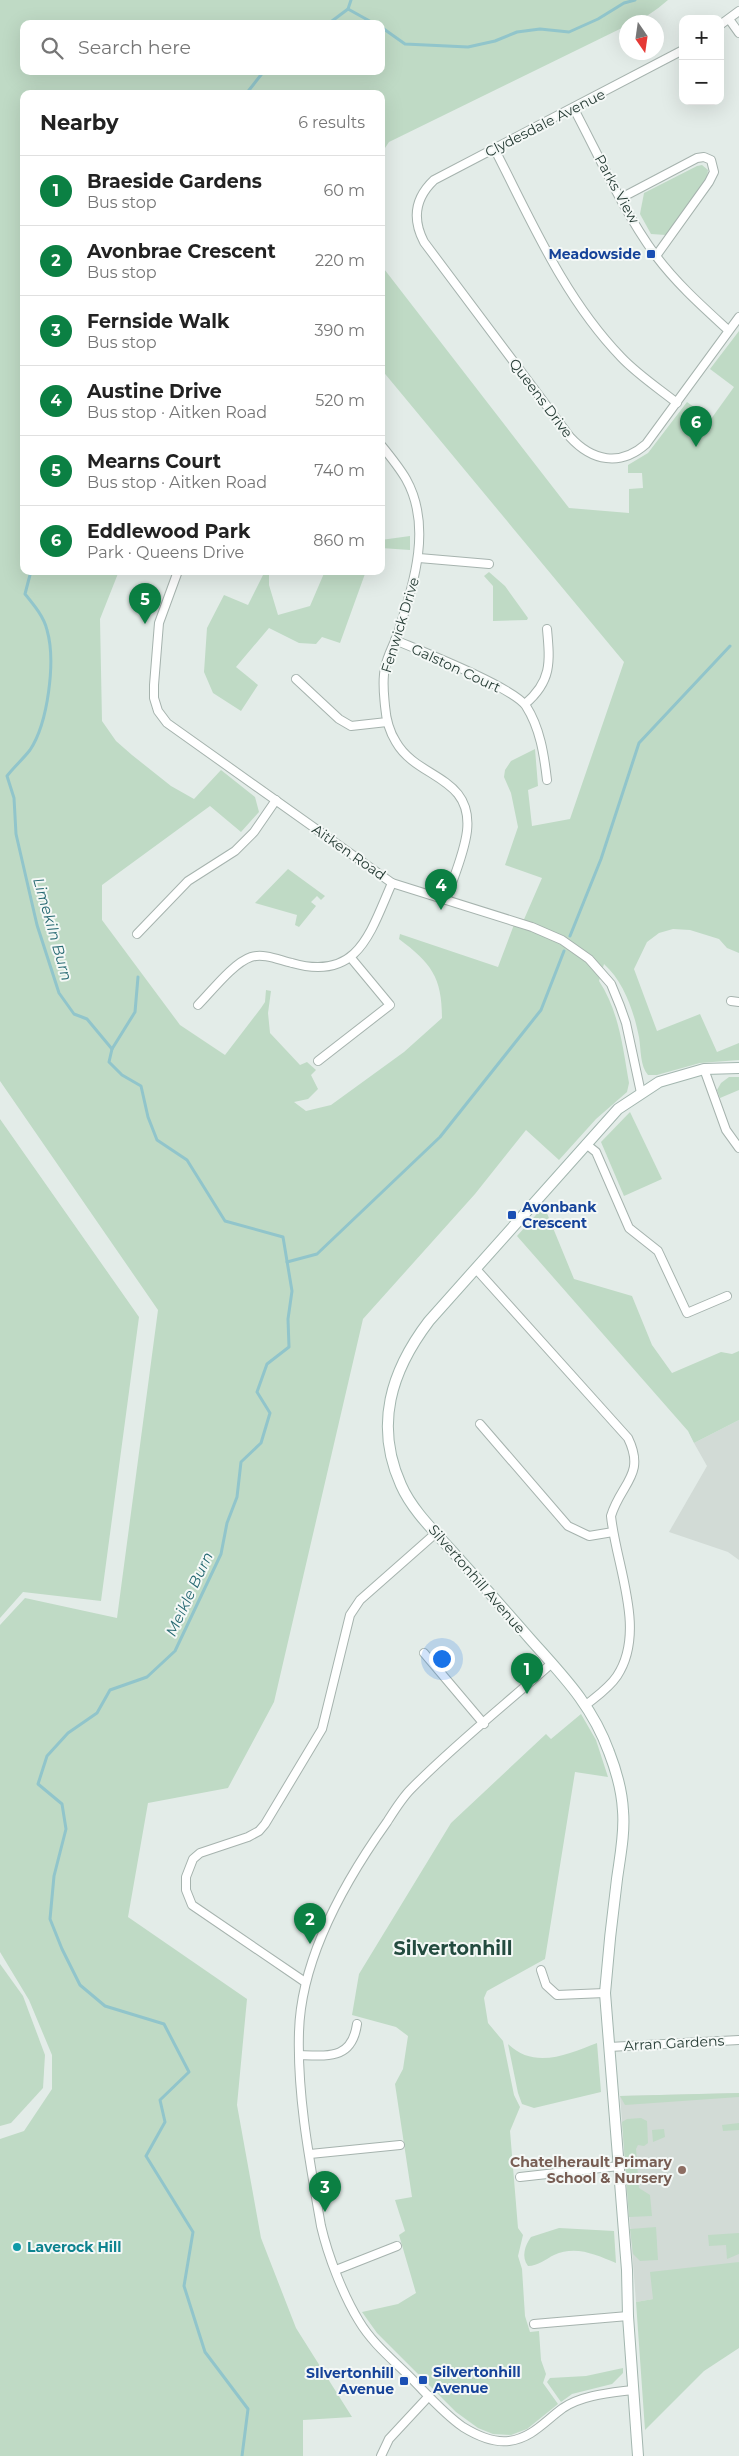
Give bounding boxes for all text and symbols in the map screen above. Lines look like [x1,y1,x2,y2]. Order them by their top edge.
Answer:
north arrow [619,15,664,60]
map controls [679,15,724,105]
button: + [679,15,724,60]
search box [20,20,385,75]
icon: search [38,34,66,62]
text: Search here [78,36,191,59]
button: − [679,60,724,105]
street label: Clydesdale Avenue [482,85,608,161]
text: Nearby [40,110,119,135]
text: 6 results [298,113,365,132]
street label: Parks View [591,151,644,227]
text: Braeside Gardens [87,170,262,193]
text: 1 [53,181,59,200]
text: 60 m [323,181,365,200]
text: Bus stop [87,193,157,212]
text: Avonbrae Crescent [87,240,276,263]
place label: Meadowside [548,245,641,263]
marker: Meadowside [645,248,657,260]
text: 2 [51,251,61,270]
text: 220 m [315,251,365,270]
text: Bus stop [87,263,157,282]
text: Fernside Walk [87,310,229,333]
text: 3 [51,321,61,340]
text: 390 m [314,321,365,340]
text: Bus stop [87,333,157,352]
street label: Queens Drive [505,355,577,441]
text: Austine Drive [87,380,222,403]
text: 4 [50,391,62,410]
text: 520 m [315,391,365,410]
text: Bus stop · Aitken Road [87,403,267,422]
pin: 6 [680,406,712,447]
text: Mearns Court [87,450,221,473]
text: 5 [51,461,61,480]
text: 740 m [314,461,365,480]
text: Bus stop · Aitken Road [87,473,267,492]
text: Eddlewood Park [87,520,250,543]
text: 6 [51,531,61,550]
text: 860 m [313,531,365,550]
text: Park · Queens Drive [87,543,244,562]
street label: Fenwick Drive [377,575,423,675]
pin: 5 [129,583,161,624]
street label: Galston Court [409,639,504,697]
street label: Aitken Road [309,820,389,884]
pin: 4 [425,869,457,910]
water label: Limekiln Burn [29,875,77,983]
place label: Avonbank Crescent [521,1198,597,1232]
marker: Avonbank Crescent [506,1209,518,1221]
street label: Silvertonhill Avenue [425,1521,529,1637]
water label: Meikle Burn [161,1549,217,1639]
your location [429,1646,455,1672]
pin: 1 [511,1653,543,1694]
pin: 2 [294,1903,326,1944]
district label: Silvertonhill [394,1937,512,1960]
street label: Arran Gardens [623,2031,725,2055]
place label: Chatelherault Primary School & Nursery [510,2153,673,2187]
marker: Chatelherault Primary School & Nursery [676,2164,688,2176]
pin: 3 [309,2171,341,2212]
place label: Laverock Hill [27,2238,121,2256]
marker: Laverock Hill [11,2241,23,2253]
place label: Silvertonhill Avenue [432,2363,521,2397]
place label: SIlvertonhill Avenue [306,2364,394,2398]
marker: Silvertonhill Avenue [417,2374,429,2386]
marker: SIlvertonhill Avenue [398,2375,410,2387]

